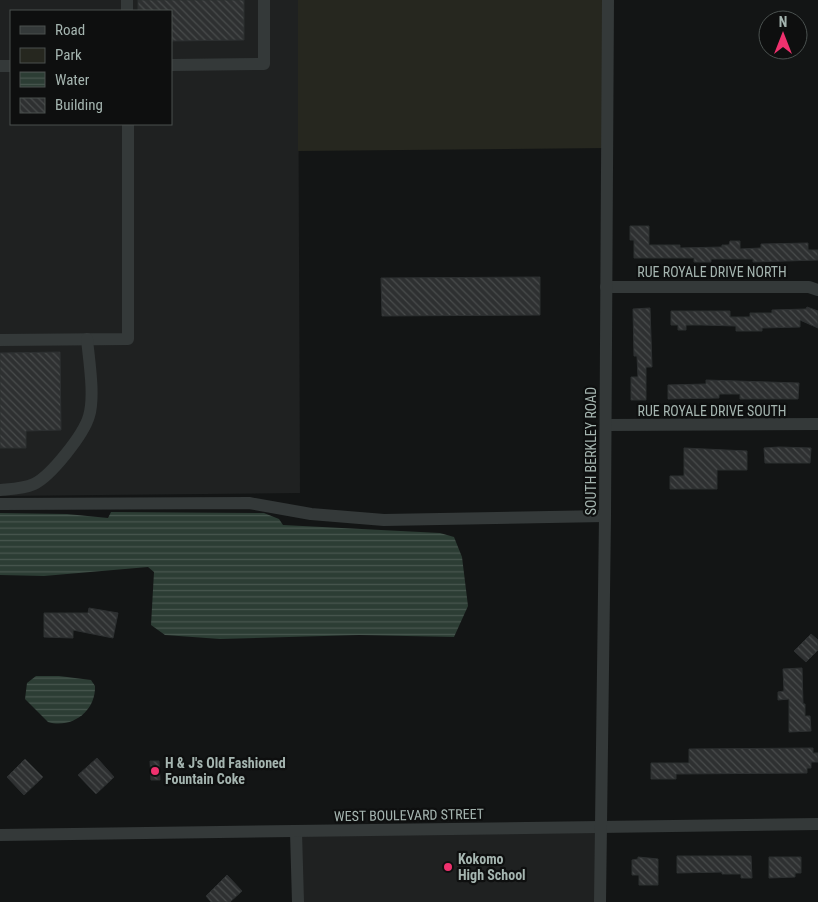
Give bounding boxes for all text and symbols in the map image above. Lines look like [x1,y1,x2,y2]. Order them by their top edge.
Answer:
legend [10,10,172,125]
north arrow [758,10,808,60]
text: N [779,14,787,30]
text: Road [55,21,85,39]
text: Park [55,46,82,64]
text: Water [55,71,90,89]
text: Building [55,96,103,114]
street label: RUE ROYALE DRIVE NORTH [637,264,787,280]
street label: SOUTH BERKLEY ROAD [583,387,599,515]
street label: RUE ROYALE DRIVE SOUTH [637,403,787,419]
place label: H & J's Old Fashioned Fountain Coke [165,755,286,787]
marker: H & J's Old Fashioned Fountain Coke [149,765,161,777]
street label: WEST BOULEVARD STREET [334,806,484,824]
place label: Kokomo High School [458,851,526,883]
marker: Kokomo High School [442,861,454,873]

